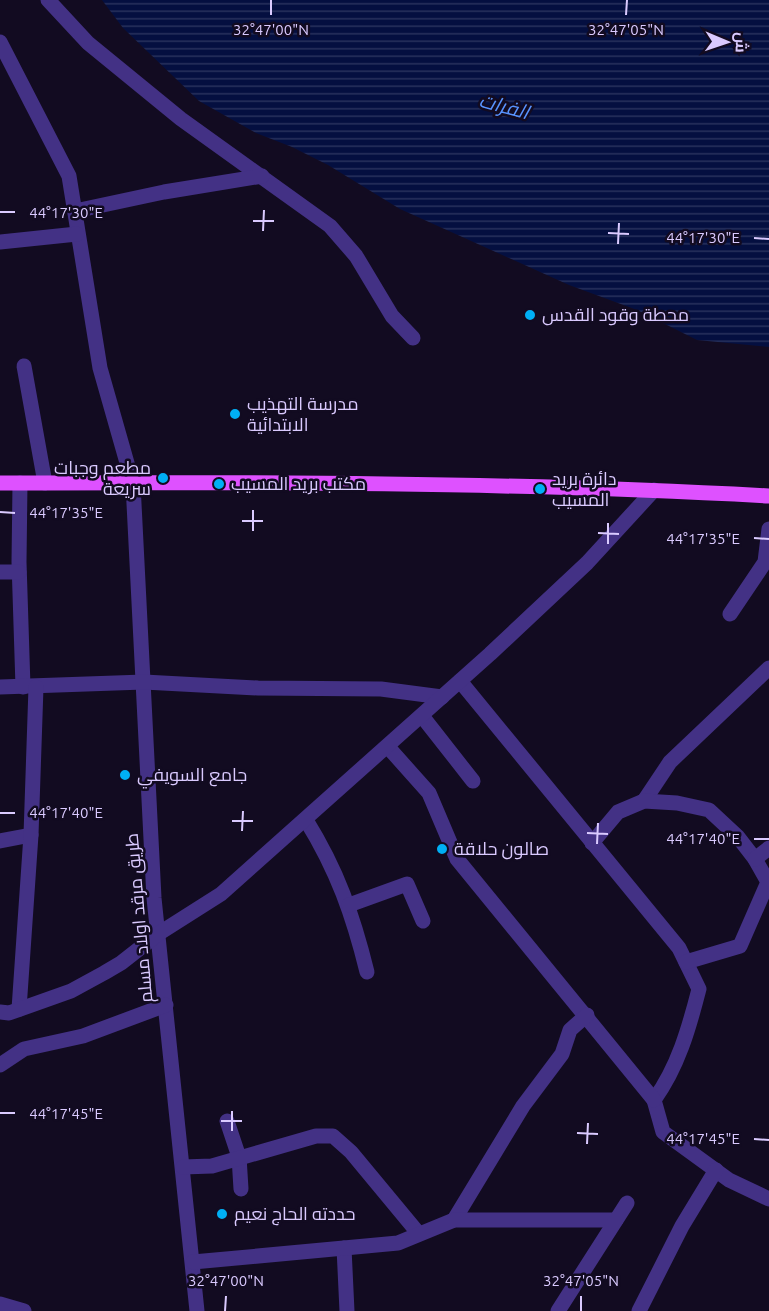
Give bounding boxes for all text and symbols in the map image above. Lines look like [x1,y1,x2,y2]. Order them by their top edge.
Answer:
north arrow [697,12,757,72]
text: 32°47'00"N [233,21,309,38]
text: 32°47'05"N [588,21,664,38]
text: ش [732,32,751,53]
water label: الفرات [476,88,534,125]
text: 44°17'30"E [29,204,103,221]
text: 44°17'30"E [666,229,740,246]
place label: محطة وقود القدس [542,304,689,326]
marker: محطة وقود القدس [523,308,537,322]
place label: مدرسة التهذيب الابتدائية [247,393,358,434]
marker: مدرسة التهذيب الابتدائية [228,407,242,421]
place label: مطعم وجبات سريعة [54,457,151,500]
place label: دائرة بريد المسيب [552,468,616,509]
marker: مطعم وجبات سريعة [156,471,170,485]
place label: مكتب بريد المسيب [231,473,366,495]
marker: مكتب بريد المسيب [212,477,226,491]
marker: دائرة بريد المسيب [533,482,547,496]
text: 44°17'35"E [29,504,103,521]
text: 44°17'35"E [666,530,740,547]
place label: جامع السويفي [137,764,247,789]
marker: جامع السويفي [118,768,132,782]
text: 44°17'40"E [29,804,103,821]
text: 44°17'40"E [666,830,740,847]
street label: طريق مرقد اولاد مسلم [121,832,158,1004]
place label: صالون حلاقة [454,838,549,860]
marker: صالون حلاقة [435,842,449,856]
text: 44°17'45"E [29,1105,103,1122]
text: 44°17'45"E [666,1130,740,1147]
place label: حددته الحاج نعيم [234,1203,356,1226]
marker: حددته الحاج نعيم [215,1207,229,1221]
text: 32°47'00"N [188,1272,264,1289]
text: 32°47'05"N [543,1272,619,1289]

